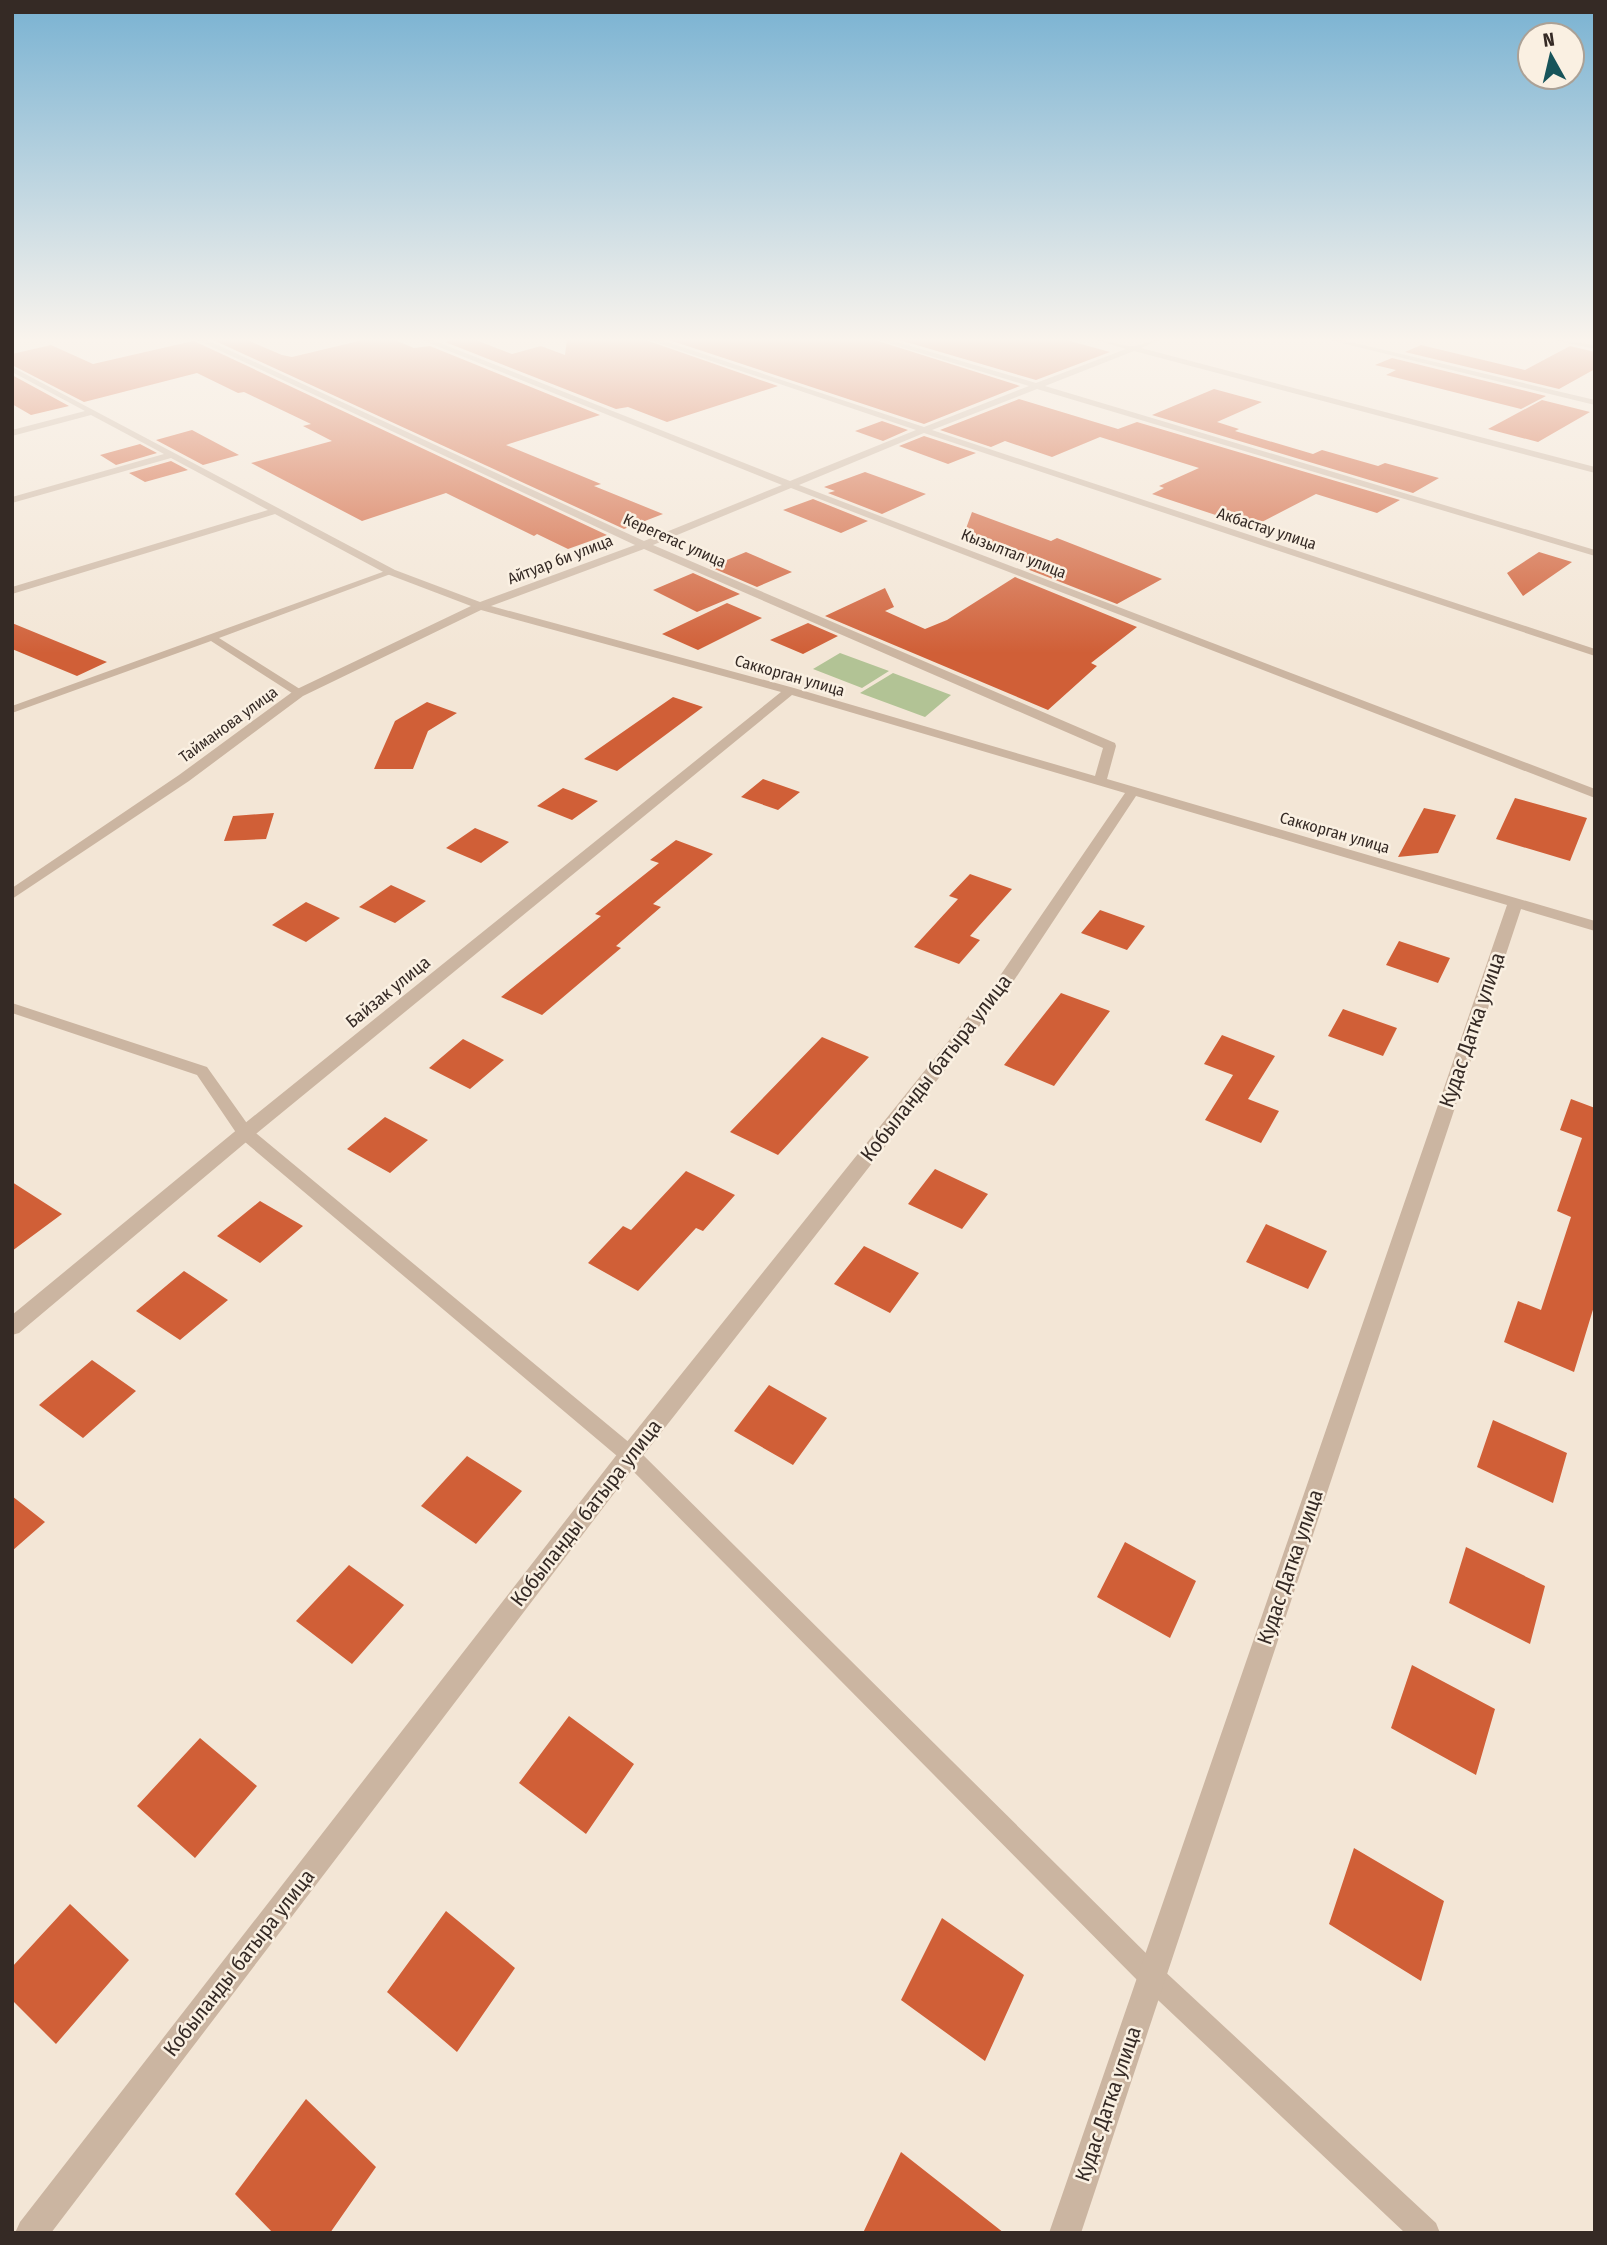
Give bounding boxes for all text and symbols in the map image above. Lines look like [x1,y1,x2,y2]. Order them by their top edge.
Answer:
north arrow [1516,21,1586,91]
text: N [1541,27,1556,52]
street label: Акбастау улица [1215,503,1319,554]
street label: Керегетас улица [620,509,729,572]
street label: Кызылтал улица [959,525,1069,582]
street label: Айтуар би улица [505,531,616,588]
street label: Саккорган улица [733,651,847,700]
street label: Тайманова улица [175,682,281,767]
street label: Саккорган улица [1278,808,1392,857]
street label: Кудас Датка улица [1433,949,1511,1111]
street label: Байзак улица [341,951,435,1033]
street label: Кобыланды батыра улица [855,969,1017,1167]
street label: Кобыланды батыра улица [505,1414,667,1612]
street label: Кудас Датка улица [1251,1486,1329,1648]
street label: Кобыланды батыра улица [158,1864,320,2062]
street label: Кудас Датка улица [1069,2023,1147,2185]

